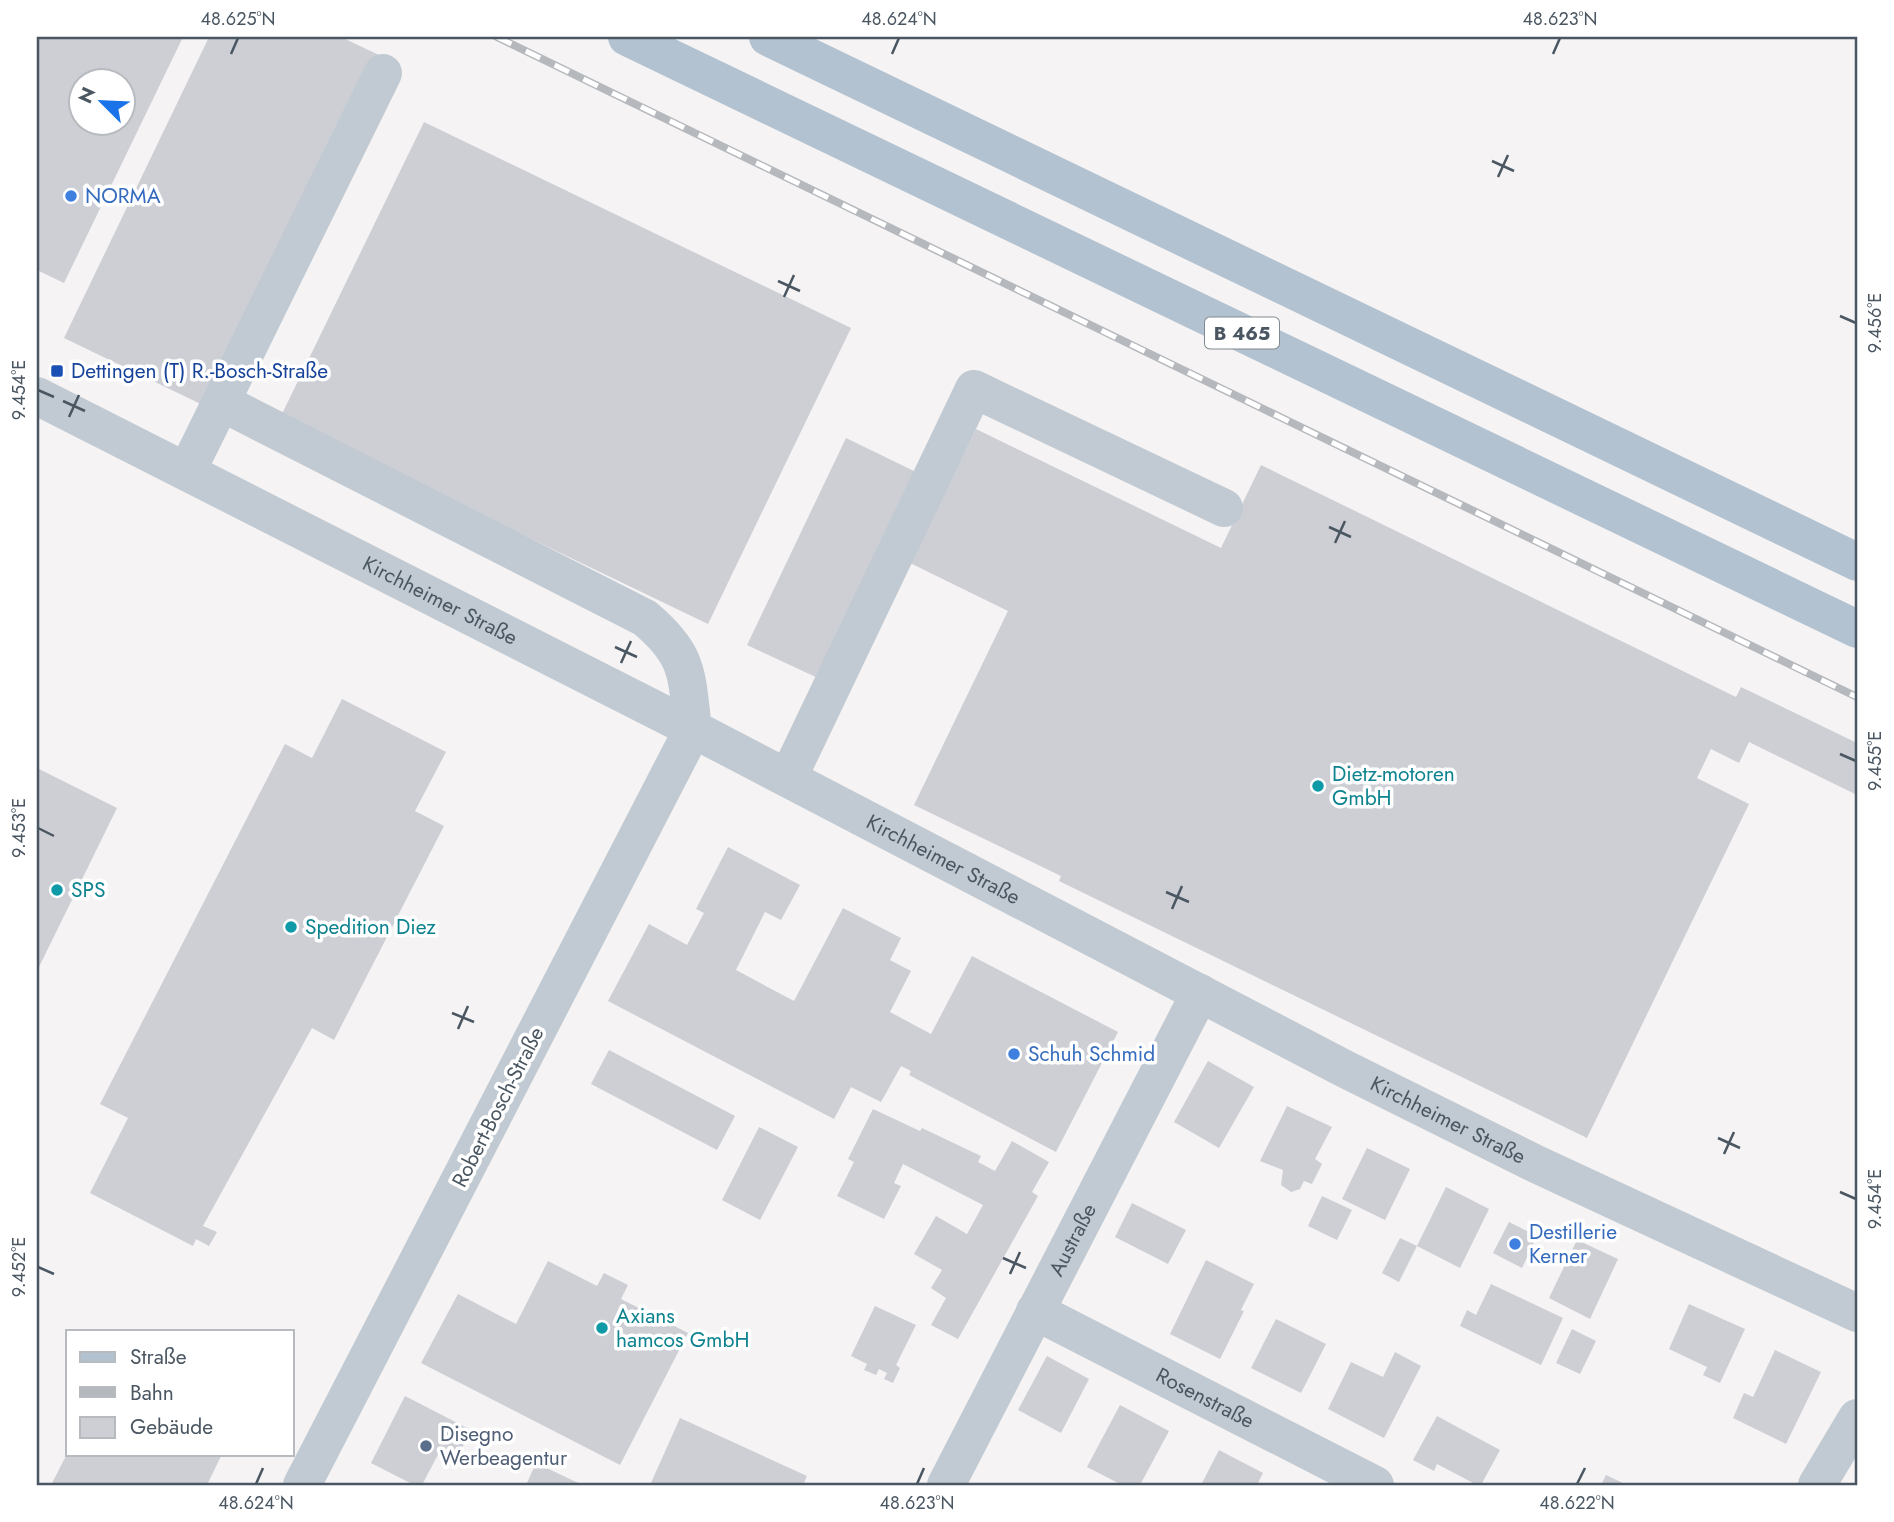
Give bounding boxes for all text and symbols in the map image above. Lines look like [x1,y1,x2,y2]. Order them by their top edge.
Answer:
text: 48.625°N [200,6,276,32]
text: 48.624°N [861,6,937,32]
text: 48.623°N [1523,6,1597,32]
north arrow [66,66,136,136]
text: N [72,83,102,108]
place label: NORMA [85,181,161,211]
marker: NORMA [63,188,79,204]
text: 9.456°E [1862,293,1888,353]
road number: B 465 [1205,318,1279,348]
place label: Dettingen (T) R.-Bosch-Straße [71,356,328,386]
text: 9.454°E [6,360,32,420]
marker: Dettingen (T) R.-Bosch-Straße [49,363,65,379]
street label: Kirchheimer Straße [357,549,523,653]
text: 9.455°E [1862,731,1888,791]
place label: Dietz‐motoren GmbH [1332,759,1455,813]
marker: Dietz‐motoren GmbH [1310,778,1326,794]
text: 9.453°E [6,798,32,858]
street label: Kirchheimer Straße [861,807,1026,912]
place label: SPS [71,875,106,905]
marker: SPS [49,882,65,898]
place label: Spedition Diez [305,912,436,942]
marker: Spedition Diez [283,919,299,935]
street label: Robert-Bosch-Straße [445,1021,551,1192]
place label: Schuh Schmid [1028,1039,1155,1069]
marker: Schuh Schmid [1006,1046,1022,1062]
street label: Kirchheimer Straße [1365,1069,1531,1172]
text: 9.454°E [1862,1169,1888,1229]
street label: Austraße [1041,1198,1104,1281]
place label: Destillerie Kerner [1529,1217,1617,1271]
marker: Destillerie Kerner [1507,1236,1523,1252]
text: 9.452°E [6,1237,32,1297]
place label: Axians hamcos GmbH [616,1301,749,1355]
marker: Axians hamcos GmbH [594,1320,610,1336]
legend [66,1330,294,1456]
text: Straße [130,1342,187,1372]
street label: Rosenstraße [1151,1360,1260,1436]
text: Bahn [130,1378,174,1408]
text: Gebäude [130,1412,213,1442]
place label: Disegno Werbeagentur [440,1419,568,1473]
marker: Disegno Werbeagentur [418,1438,434,1454]
text: 48.624°N [218,1490,294,1516]
text: 48.623°N [880,1490,954,1516]
text: 48.622°N [1539,1490,1615,1516]

